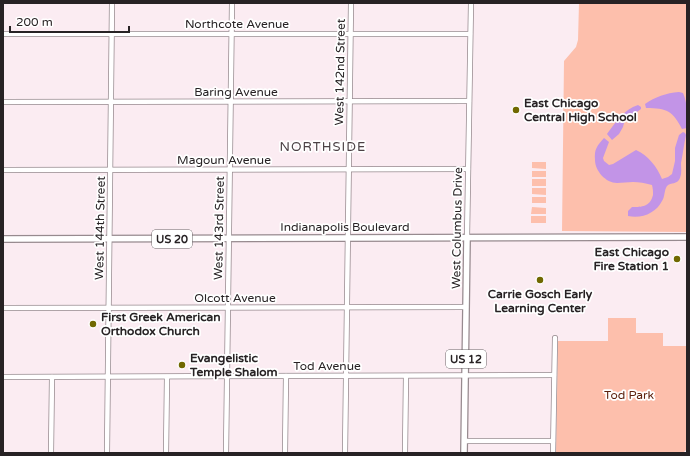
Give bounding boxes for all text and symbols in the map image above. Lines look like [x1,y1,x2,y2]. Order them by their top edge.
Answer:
scale bar [10,8,129,34]
text: 200 m [16,15,53,29]
street label: Northcote Avenue [185,17,289,31]
street label: West 142nd Street [332,18,348,125]
street label: Baring Avenue [194,85,278,99]
place label: East Chicago Central High School [524,96,637,125]
marker: East Chicago Central High School [511,105,521,115]
district label: NORTHSIDE [280,139,366,155]
street label: Magoun Avenue [177,153,271,167]
street label: West Columbus Drive [449,167,465,289]
street label: West 144th Street [92,176,108,280]
street label: West 143rd Street [211,176,227,280]
street label: Indianapolis Boulevard [280,220,410,234]
road number: US 20 [152,230,192,248]
place label: East Chicago Fire Station 1 [593,245,669,273]
marker: East Chicago Fire Station 1 [672,254,682,264]
marker: Carrie Gosch Early Learning Center [535,275,545,285]
place label: Carrie Gosch Early Learning Center [488,287,593,316]
street label: Olcott Avenue [194,291,276,305]
place label: First Greek American Orthodox Church [101,310,221,338]
marker: First Greek American Orthodox Church [88,319,98,329]
road number: US 12 [446,350,486,368]
place label: Evangelistic Temple Shalom [189,351,277,380]
street label: Tod Avenue [293,359,361,373]
marker: Evangelistic Temple Shalom [177,360,187,370]
park label: Tod Park [604,388,655,402]

